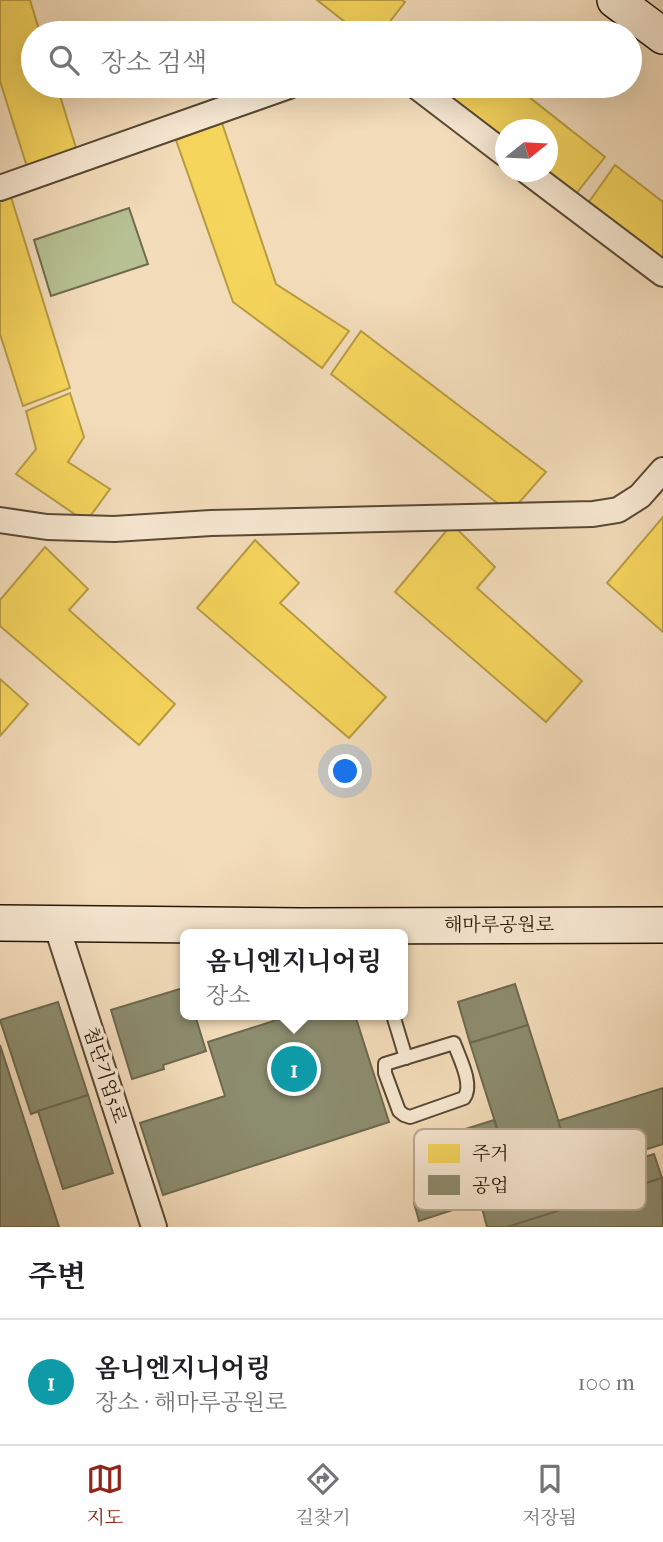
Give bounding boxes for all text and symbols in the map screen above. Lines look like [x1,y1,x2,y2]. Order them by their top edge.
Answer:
search box [21,21,642,98]
icon: search [45,41,83,79]
text: 장소 검색 [101,47,207,78]
north arrow [495,119,558,182]
your location [328,754,362,788]
street label: 해마루공원로 [444,914,554,936]
popup [180,929,408,1020]
text: 옴니엔지니어링 [206,946,382,977]
text: 장소 [206,982,251,1009]
street label: 첨단기업5로 [79,1024,131,1126]
pin: 1 [271,1043,317,1095]
legend [414,1129,646,1210]
text: 주거 [472,1143,509,1165]
text: 공업 [472,1175,509,1197]
text: 주변 [28,1259,86,1294]
text: 옴니엔지니어링 [95,1353,271,1384]
text: 1 [47,1369,55,1396]
text: 100 m [577,1369,635,1396]
text: 장소 · 해마루공원로 [95,1389,287,1416]
tab: 지도 [86,1460,124,1529]
tab: 길찾기 [295,1460,351,1529]
tab: 저장됨 [522,1460,577,1529]

